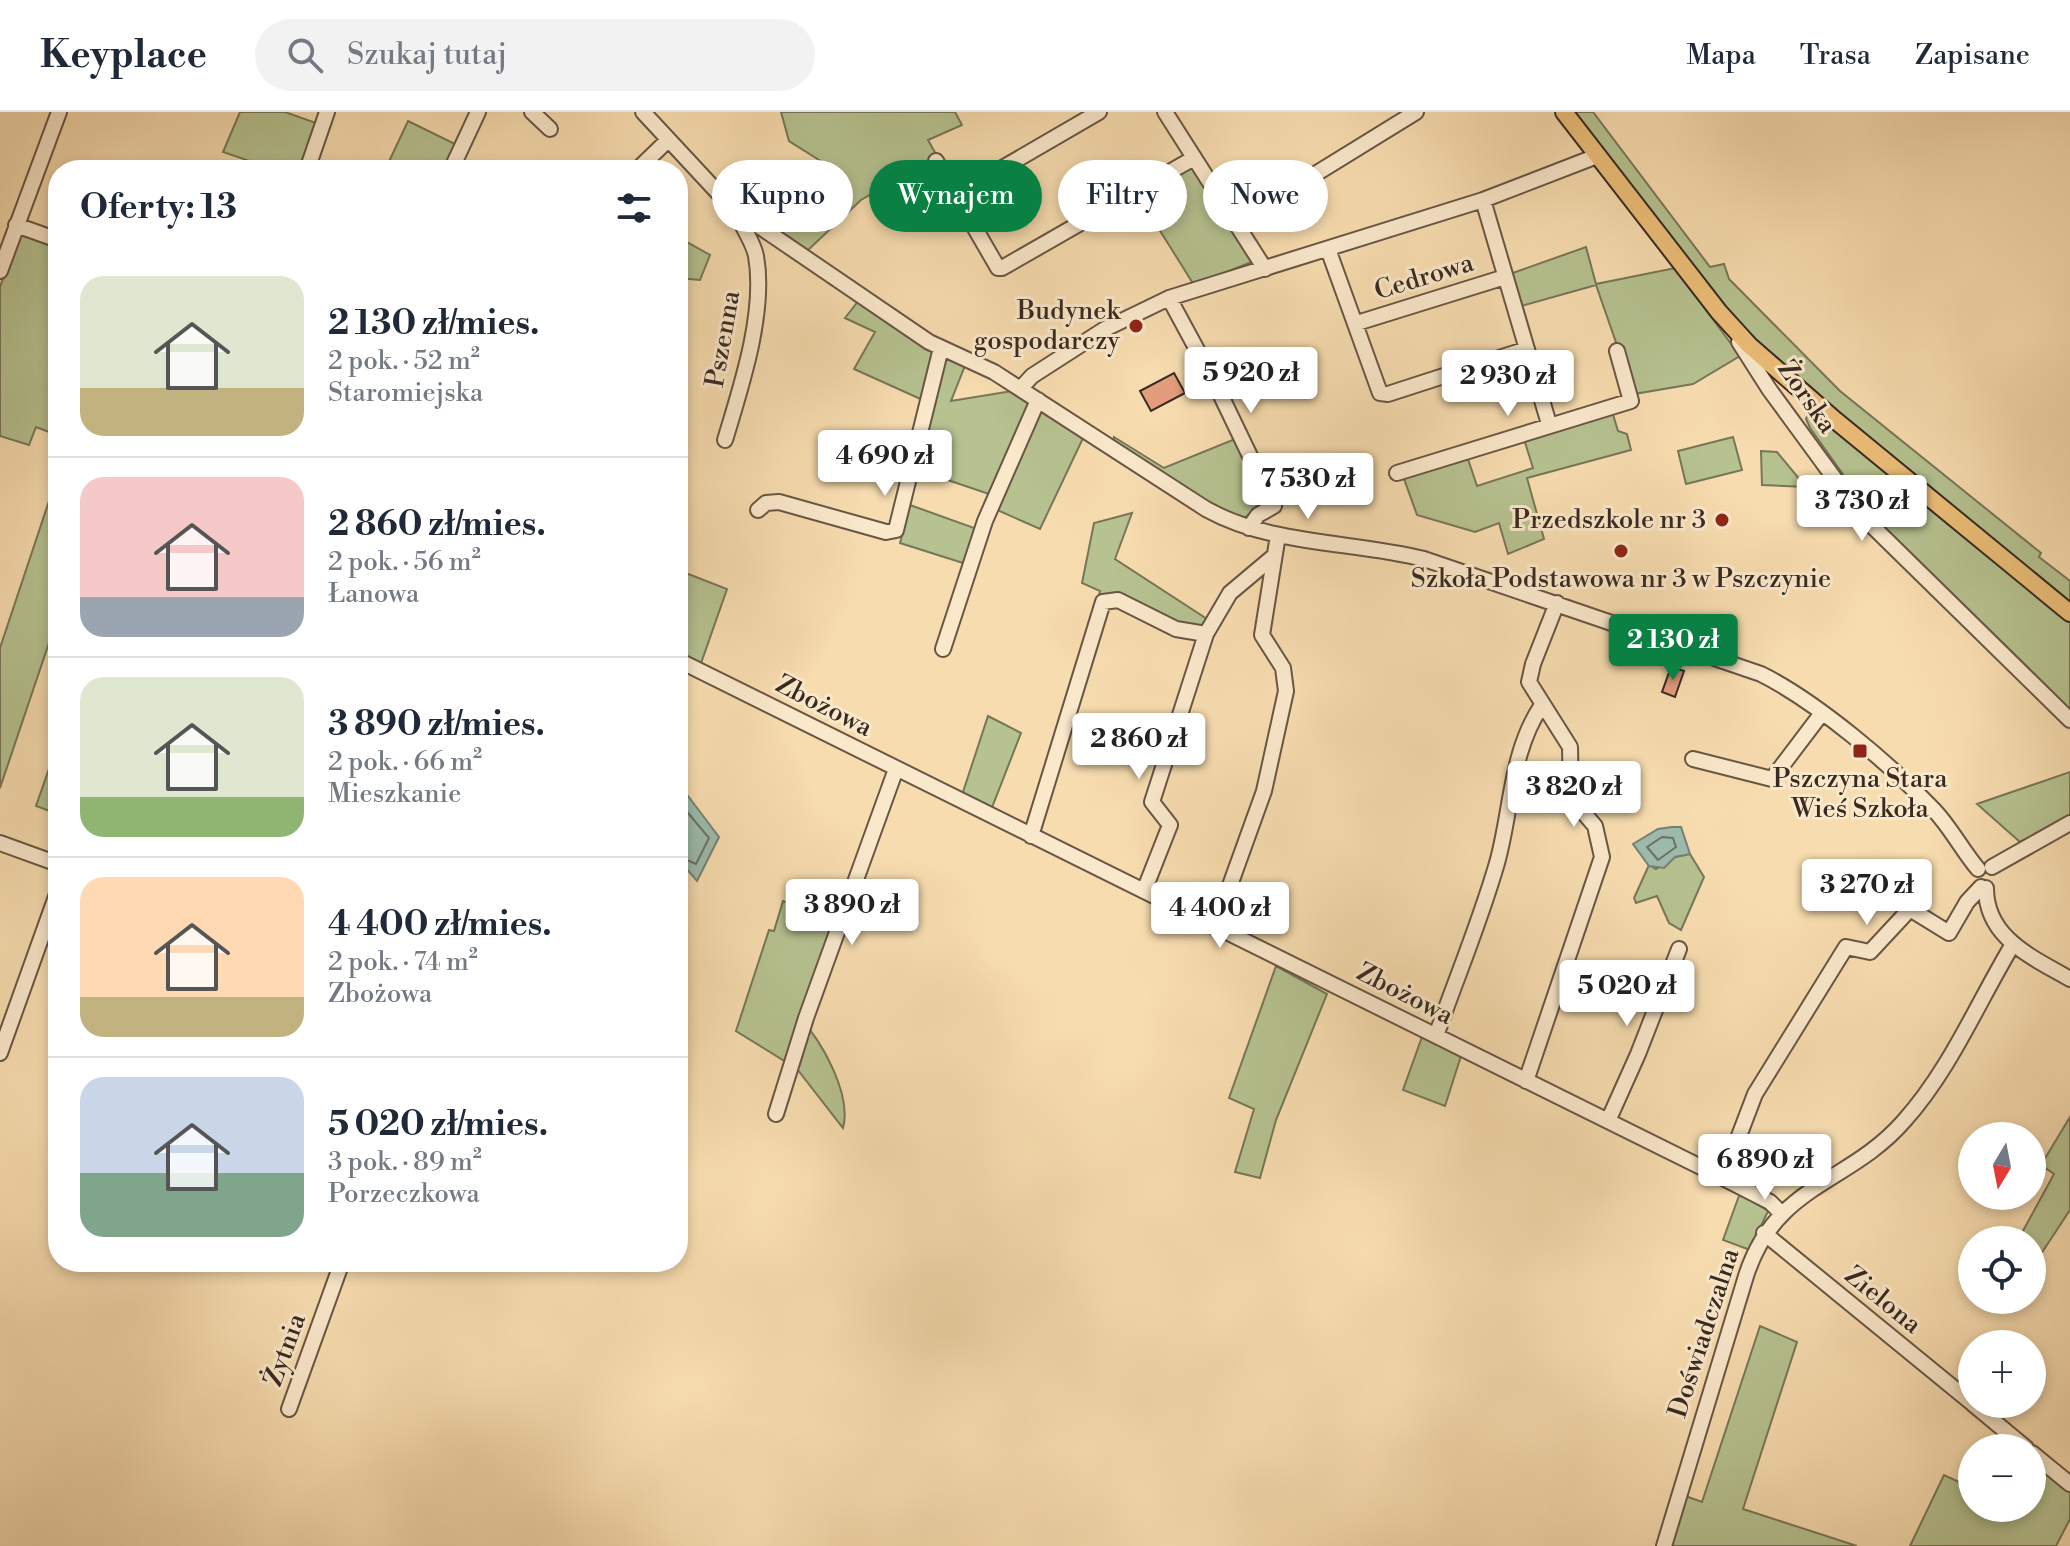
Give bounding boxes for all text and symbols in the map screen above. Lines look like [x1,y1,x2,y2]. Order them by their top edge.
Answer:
search box [255,19,815,91]
text: Keyplace [40,32,207,79]
icon: search [283,33,327,77]
text: Szukaj tutaj [347,36,507,74]
text: Mapa [1687,38,1756,73]
text: Trasa [1800,38,1871,73]
text: Zapisane [1915,38,2030,73]
chip: Kupno [712,160,853,232]
chip: Wynajem [869,160,1042,232]
chip: Filtry [1058,160,1187,232]
chip: Nowe [1203,160,1328,232]
icon: filters [612,186,656,230]
text: Oferty: 13 [80,187,237,229]
street label: Cedrowa [1371,247,1478,307]
street label: Pszenna [699,287,747,390]
place label: Budynek gospodarczy [974,295,1121,357]
text: 2 130 zł/mies. [328,303,539,345]
icon: home [144,308,240,404]
marker: Budynek gospodarczy [1127,317,1145,335]
text: 2 pok. · 52 m² [328,345,480,377]
pin: 5 920 zł [1168,347,1334,415]
pin: 2 930 zł [1425,350,1591,418]
street label: Żorska [1770,354,1845,440]
text: 5 920 zł [1203,357,1299,389]
text: 2 930 zł [1460,360,1556,392]
text: Staromiejska [328,377,483,409]
pin: 4 690 zł [802,430,968,498]
text: 4 690 zł [836,440,934,472]
pin: 7 530 zł [1225,453,1391,521]
text: 7 530 zł [1260,463,1356,495]
pin: 3 730 zł [1779,475,1945,543]
text: 3 730 zł [1815,485,1909,517]
text: 2 860 zł/mies. [328,504,546,546]
place label: Przedszkole nr 3 [1512,504,1706,536]
icon: home [144,509,240,605]
marker: Przedszkole nr 3 [1713,511,1731,529]
marker: Szkoła Podstawowa nr 3 w Pszczynie [1612,542,1630,560]
text: 2 pok. · 56 m² [328,546,481,578]
place label: Szkoła Podstawowa nr 3 w Pszczynie [1411,563,1831,595]
text: Łanowa [328,578,419,610]
pin: 2 130 zł [1590,614,1756,682]
text: 2 130 zł [1627,624,1719,656]
street label: Zbożowa [770,668,878,744]
text: 3 890 zł/mies. [328,704,545,746]
icon: home [144,709,240,805]
pin: 2 860 zł [1056,713,1222,781]
text: 2 860 zł [1090,723,1188,755]
marker: Pszczyna Stara Wieś Szkoła [1851,742,1869,760]
text: 2 pok. · 66 m² [328,746,482,778]
pin: 3 820 zł [1491,761,1657,829]
place label: Pszczyna Stara Wieś Szkoła [1773,763,1948,825]
text: 3 820 zł [1526,771,1622,803]
text: Mieszkanie [328,778,461,810]
pin: 3 270 zł [1784,859,1950,927]
text: 3 270 zł [1820,869,1914,901]
pin: 3 890 zł [769,879,935,947]
pin: 4 400 zł [1137,882,1303,950]
text: 3 890 zł [804,889,900,921]
text: 4 400 zł [1169,892,1271,924]
text: 4 400 zł/mies. [328,904,552,946]
icon: home [144,909,240,1005]
text: 2 pok. · 74 m² [328,946,478,978]
street label: Zbożowa [1351,956,1459,1032]
pin: 5 020 zł [1544,960,1710,1028]
text: 5 020 zł [1577,970,1677,1002]
text: Zbożowa [328,978,432,1010]
text: 5 020 zł/mies. [328,1104,548,1146]
icon: home [144,1109,240,1205]
north arrow [1958,1122,2046,1210]
map controls [1958,1122,2046,1522]
pin: 6 890 zł [1682,1134,1848,1202]
text: 6 890 zł [1716,1144,1814,1176]
text: 3 pok. · 89 m² [328,1146,482,1178]
text: Porzeczkowa [328,1178,480,1210]
button: locate [1958,1226,2046,1314]
street label: Doświadczalna [1662,1243,1747,1422]
street label: Zielona [1838,1259,1929,1341]
street label: Żytnia [256,1308,313,1391]
button: + [1958,1330,2046,1418]
button: − [1958,1434,2046,1522]

